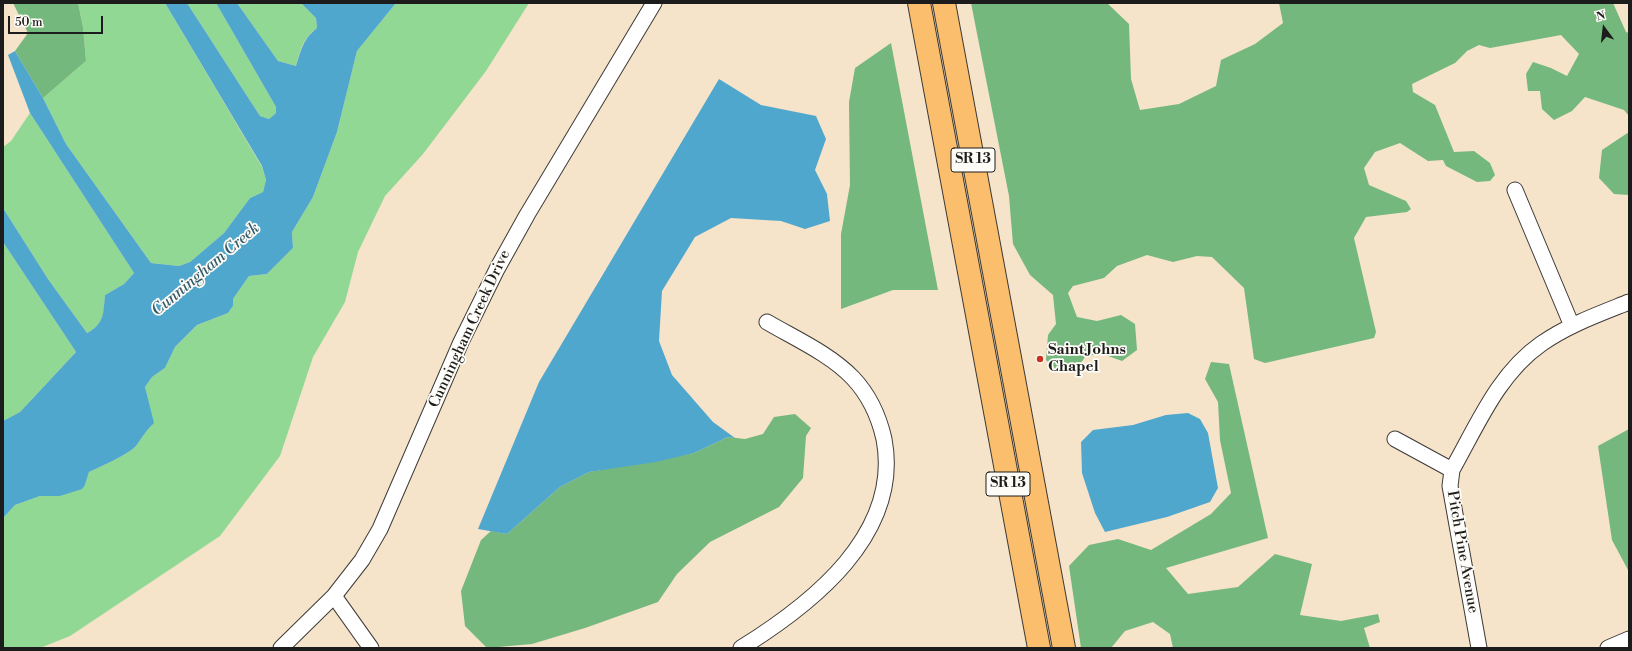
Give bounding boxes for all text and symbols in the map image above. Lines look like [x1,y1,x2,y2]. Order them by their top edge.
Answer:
scale bar [10,8,105,34]
north arrow [1584,8,1624,48]
text: N [1595,9,1607,24]
text: 50 m [15,15,43,30]
road number: SR 13 [951,148,995,172]
water label: Cunningham Creek [148,219,264,321]
street label: Cunningham Creek Drive [425,247,515,411]
place label: Saint Johns Chapel [1048,341,1126,376]
marker: Saint Johns Chapel [1035,354,1045,364]
road number: SR 13 [986,472,1030,496]
street label: Pitch Pine Avenue [1442,489,1482,615]

